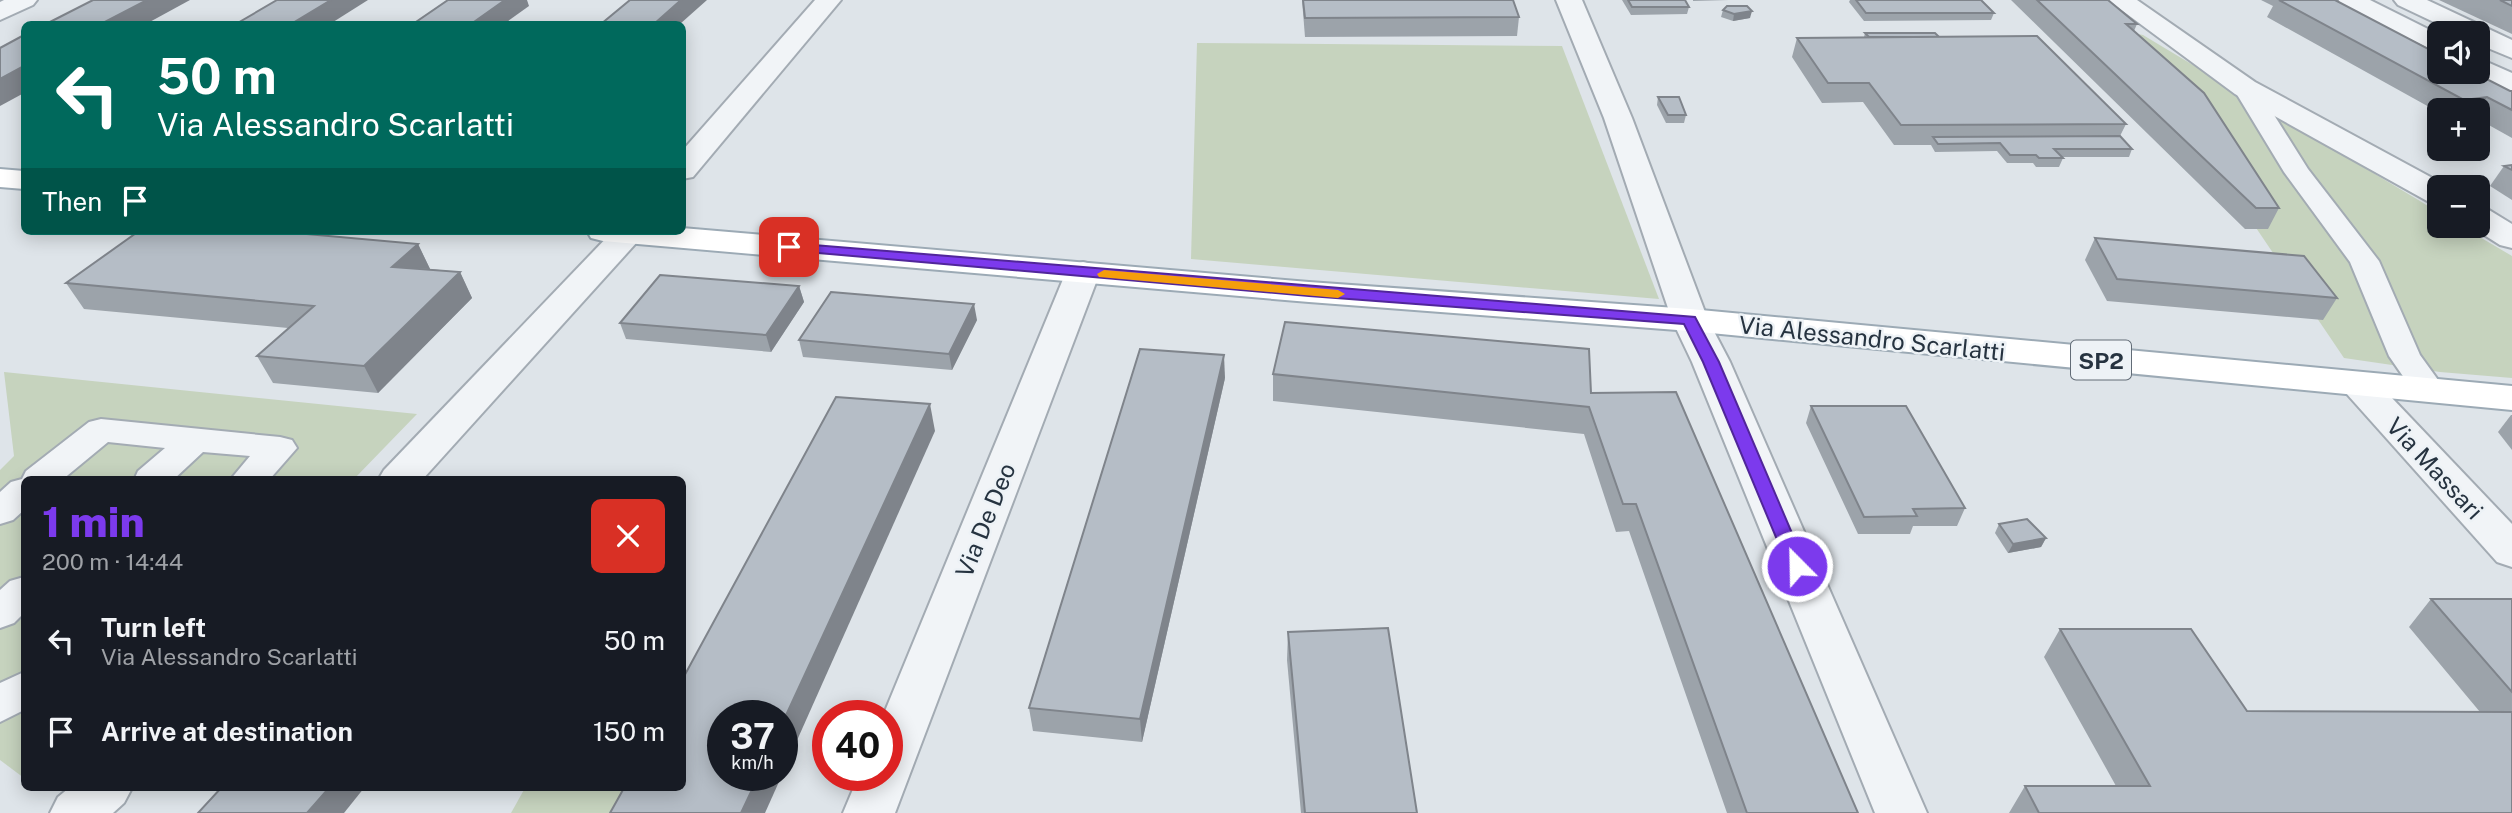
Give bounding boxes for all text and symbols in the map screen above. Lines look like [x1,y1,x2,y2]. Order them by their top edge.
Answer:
map controls [2427,21,2490,238]
button: sound [2427,21,2490,84]
text: 50 m [157,47,277,105]
icon: left [42,49,133,140]
button: + [2427,98,2490,161]
text: Via Alessandro Scarlatti [157,106,514,143]
button: − [2427,175,2490,238]
icon: arrive [116,182,154,220]
text: Then [42,186,102,217]
pin [759,217,819,277]
icon: arrive [770,228,808,266]
street label: Via Alessandro Scarlatti [1737,310,2007,366]
road number: SP2 [2071,340,2131,380]
street label: Via Massari [2381,411,2489,525]
street label: Via De Deo [949,459,1021,581]
text: 1 min [42,497,145,546]
button: close [591,499,665,573]
position arrow [1760,529,1834,603]
text: 200 m · 14:44 [42,548,183,575]
text: Turn left [101,612,206,643]
icon: left [42,622,80,660]
text: 50 m [604,625,665,656]
text: Via Alessandro Scarlatti [101,643,358,670]
speed limit sign: 40 [812,700,903,791]
icon: arrive [42,713,80,751]
text: Arrive at destination [101,716,353,747]
text: 150 m [593,716,665,747]
text: 37 [730,716,775,757]
text: km/h [731,752,774,773]

